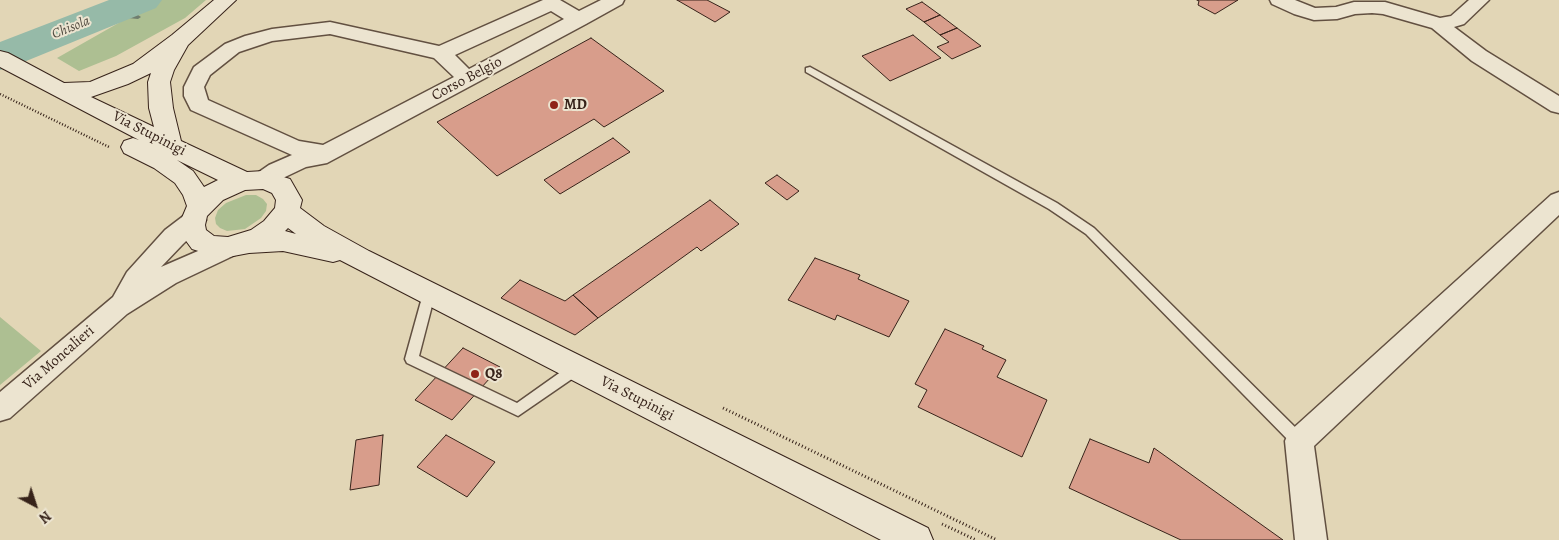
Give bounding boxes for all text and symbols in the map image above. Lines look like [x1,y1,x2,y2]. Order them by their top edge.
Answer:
water label: Chisola [50,13,92,43]
street label: Corso Belgio [429,53,505,105]
place label: MD [564,96,587,114]
marker: MD [548,99,560,111]
street label: Via Stupinigi [109,108,189,160]
street label: Via Moncalieri [20,322,98,394]
place label: Q8 [485,365,502,383]
marker: Q8 [469,368,481,380]
street label: Via Stupinigi [597,373,677,425]
north arrow [10,480,60,530]
text: N [35,506,55,527]

